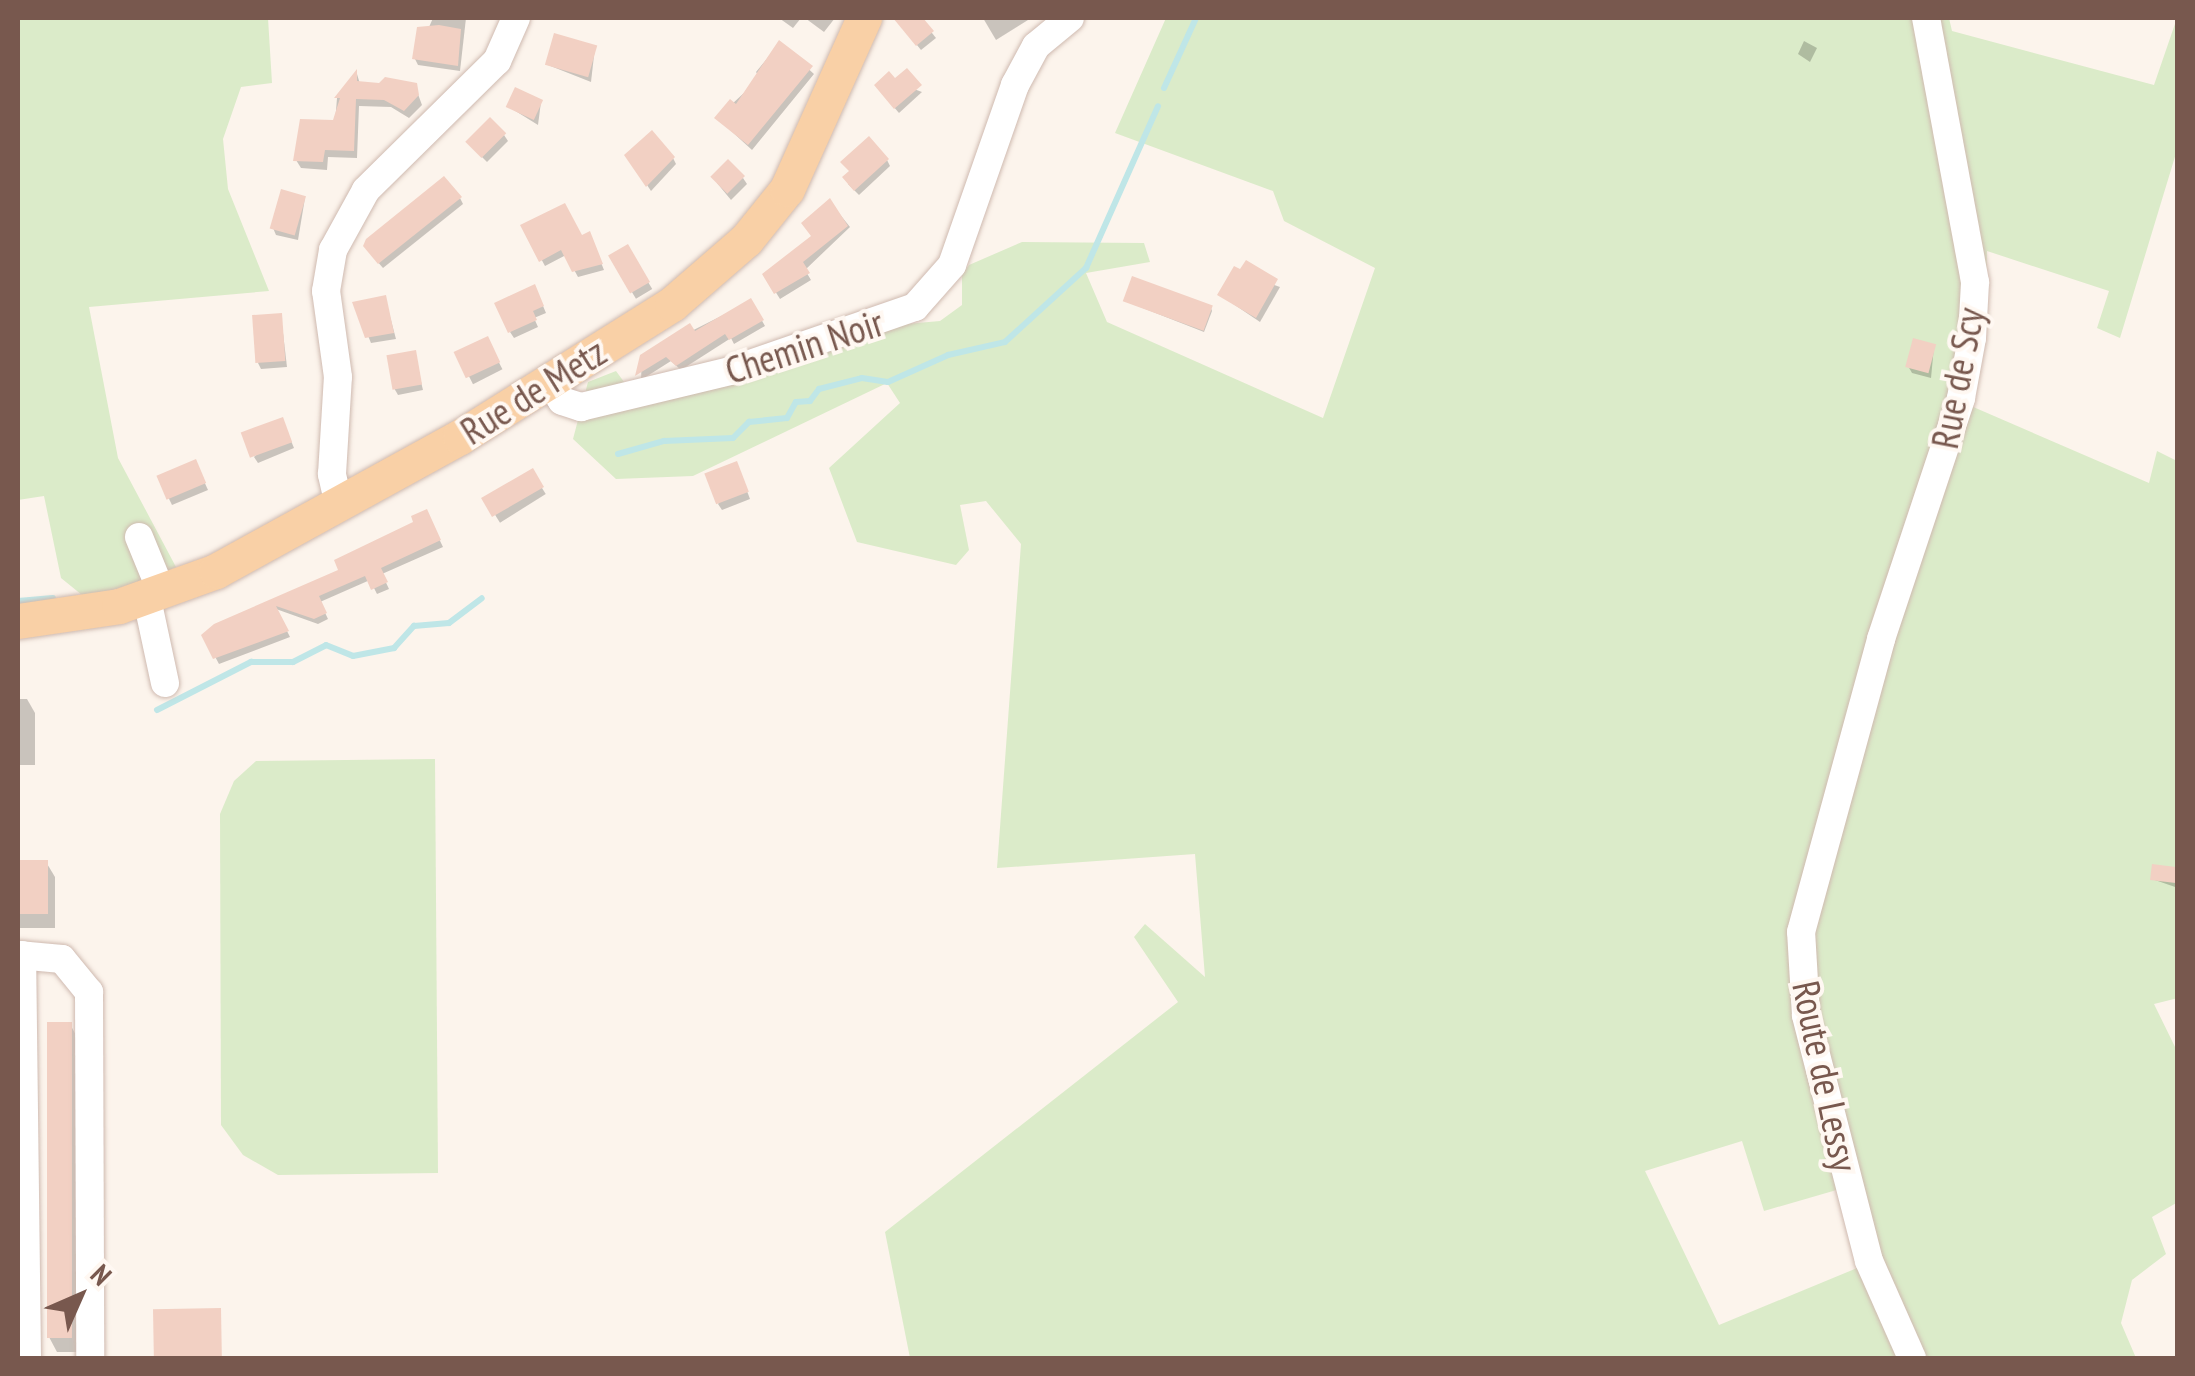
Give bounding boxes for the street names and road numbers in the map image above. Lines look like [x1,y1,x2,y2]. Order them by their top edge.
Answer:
street label: Chemin Noir [719,299,889,393]
street label: Rue de Scy [1921,304,1993,452]
street label: Rue de Metz [452,329,614,453]
street label: Route de Lessy [1784,977,1868,1175]

